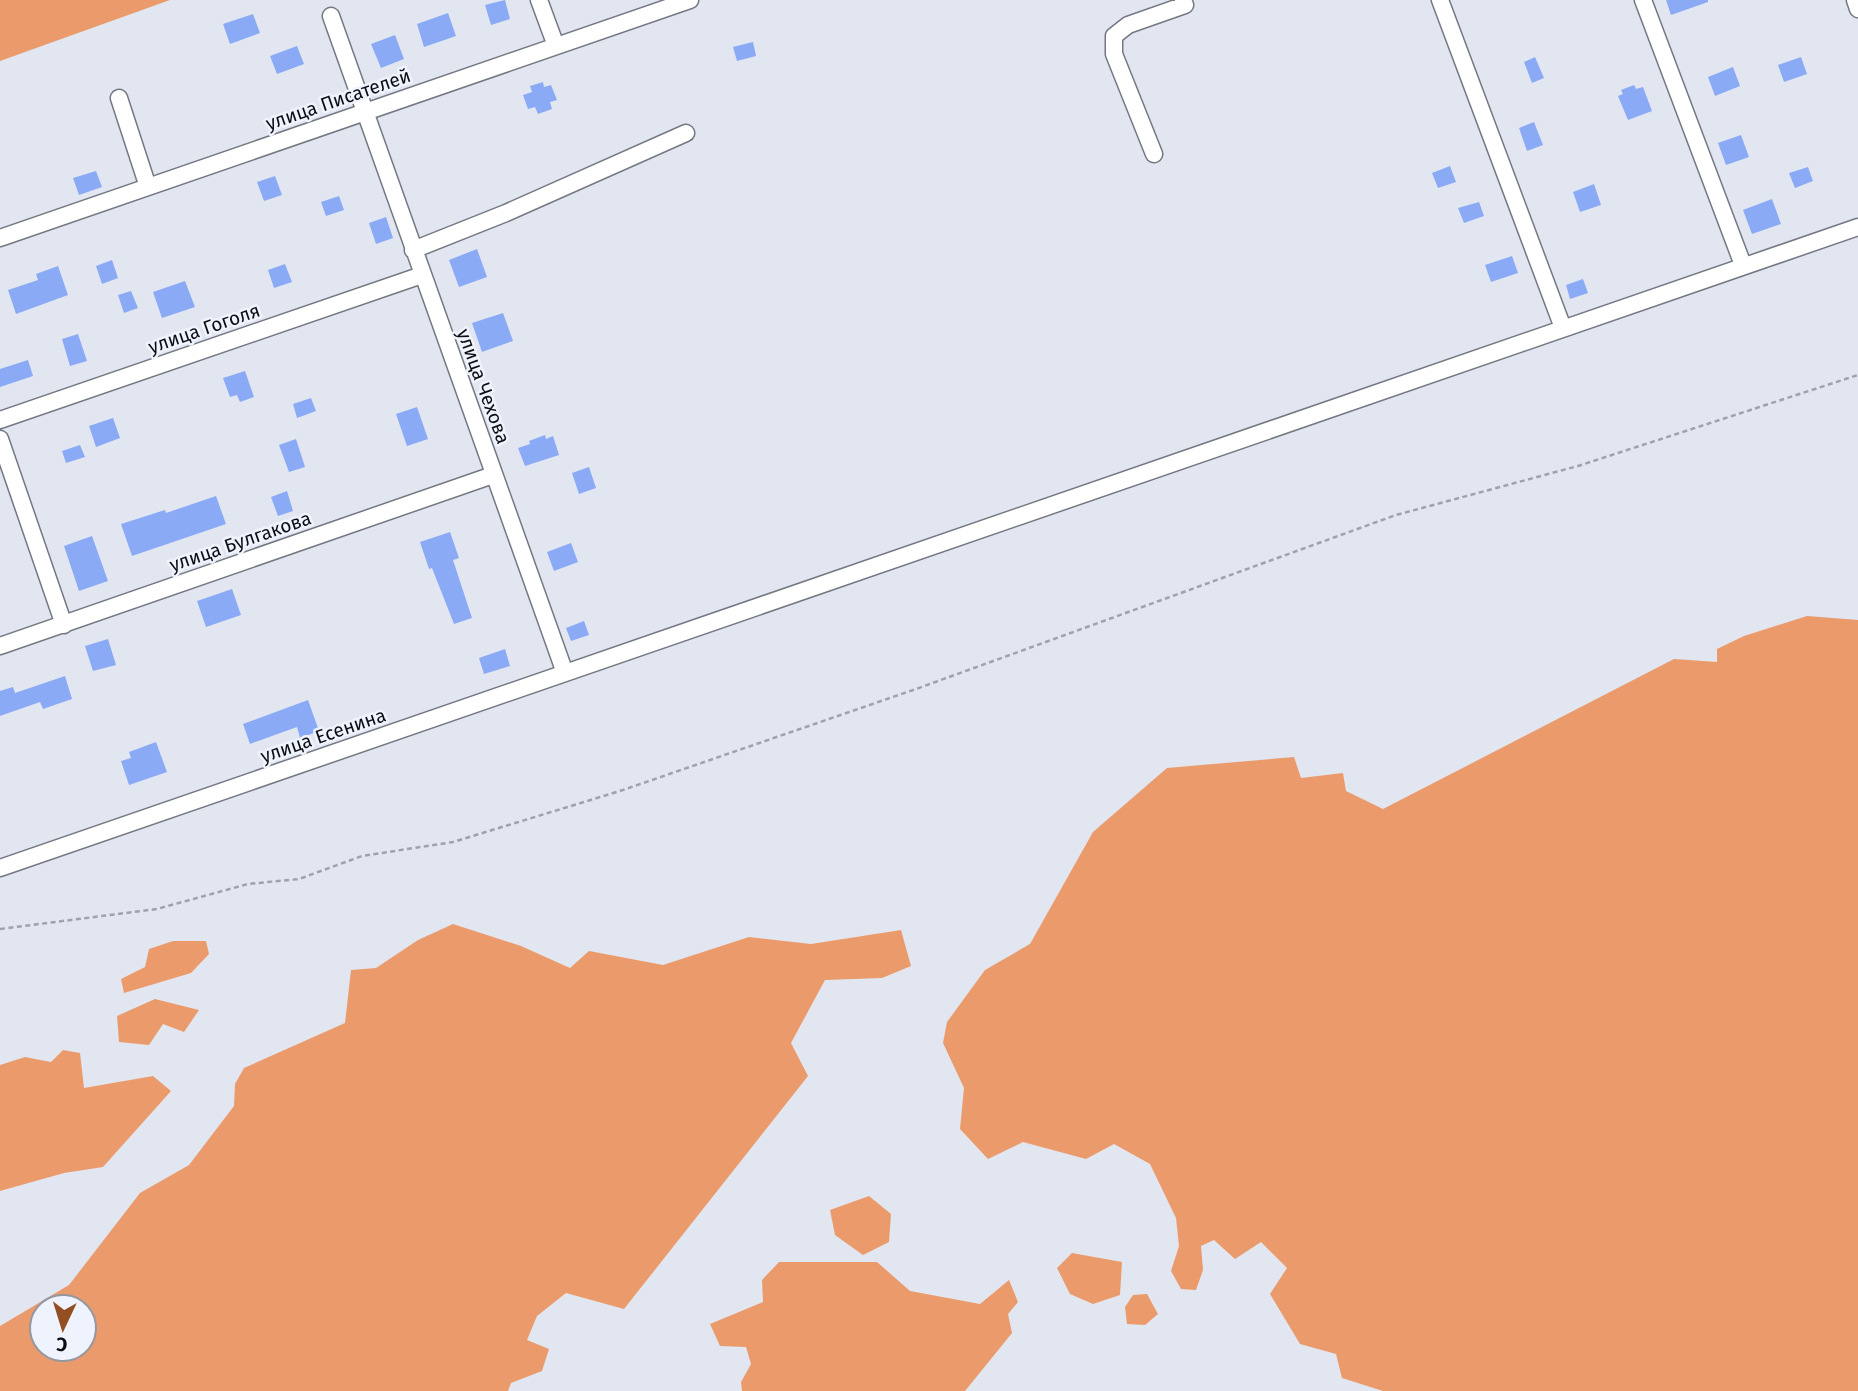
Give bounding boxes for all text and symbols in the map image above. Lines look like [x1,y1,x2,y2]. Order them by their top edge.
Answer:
street label: улица Писателей [263,64,414,135]
street label: улица Гоголя [145,299,263,358]
street label: улица Чехова [452,325,515,447]
street label: улица Булгакова [166,506,314,576]
street label: улица Есенина [257,703,389,768]
north arrow [28,1293,98,1363]
text: С [56,1333,68,1356]

